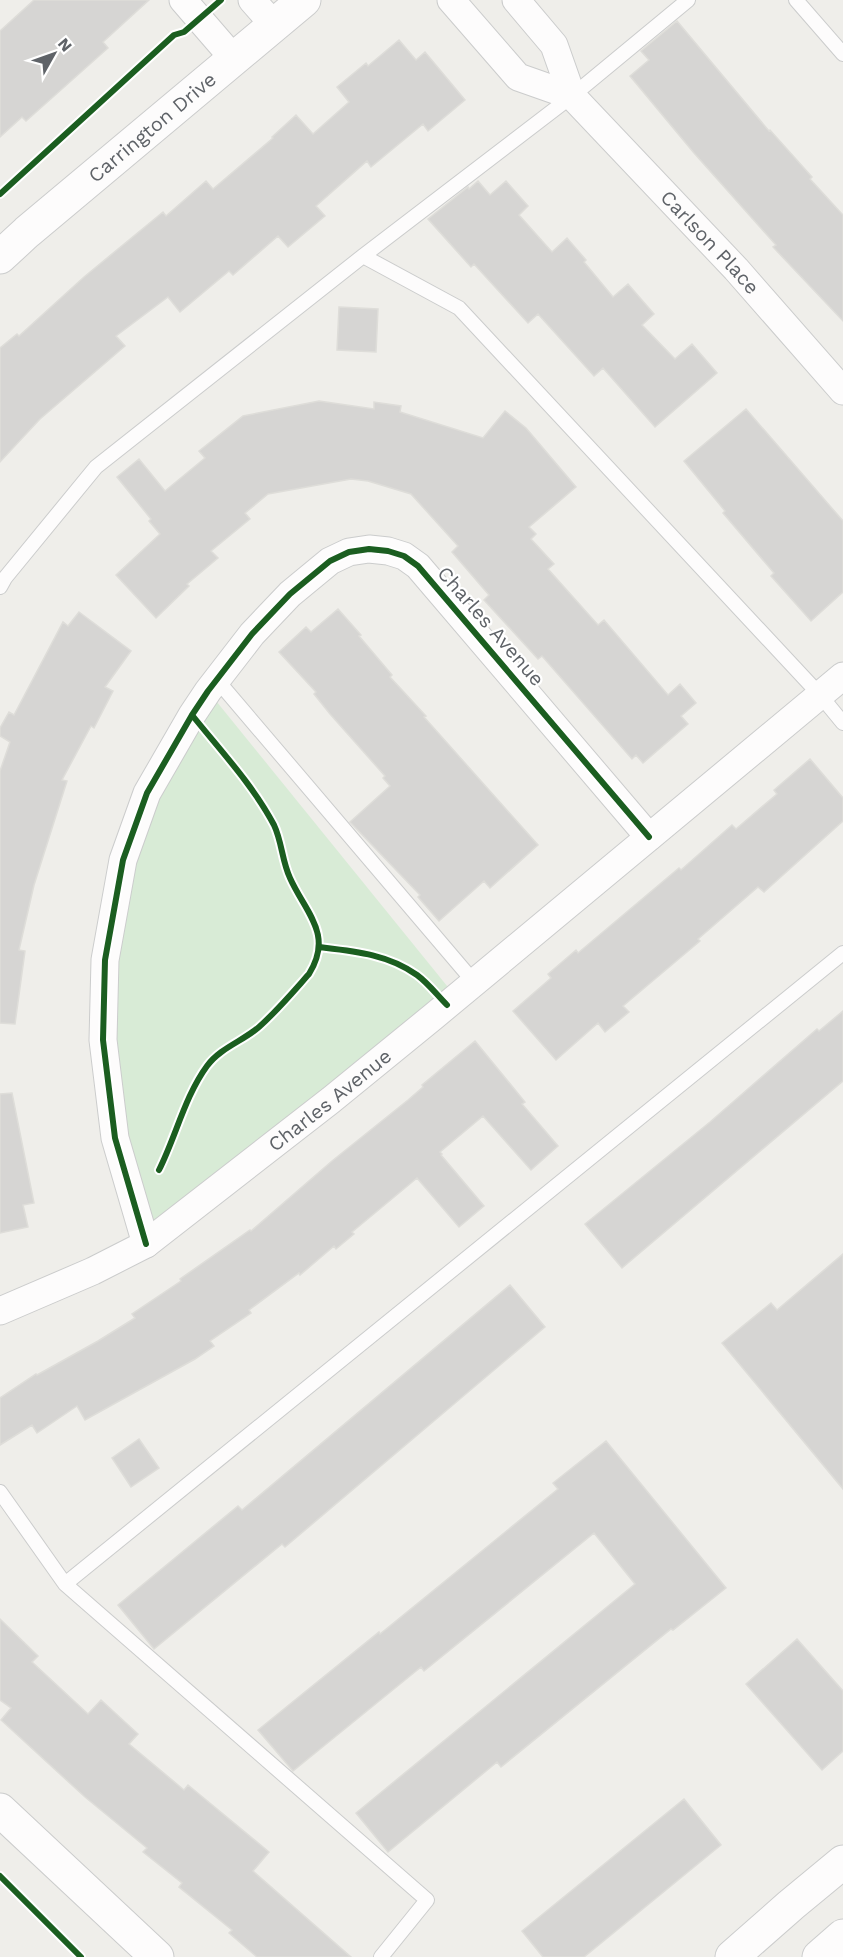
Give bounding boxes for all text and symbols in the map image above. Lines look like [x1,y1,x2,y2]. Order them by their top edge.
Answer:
north arrow [24,24,84,84]
text: N [54,34,76,55]
street label: Carrington Drive [83,67,221,188]
street label: Carlson Place [656,185,764,299]
street label: Charles Avenue [433,561,549,691]
street label: Charles Avenue [263,1044,396,1156]

